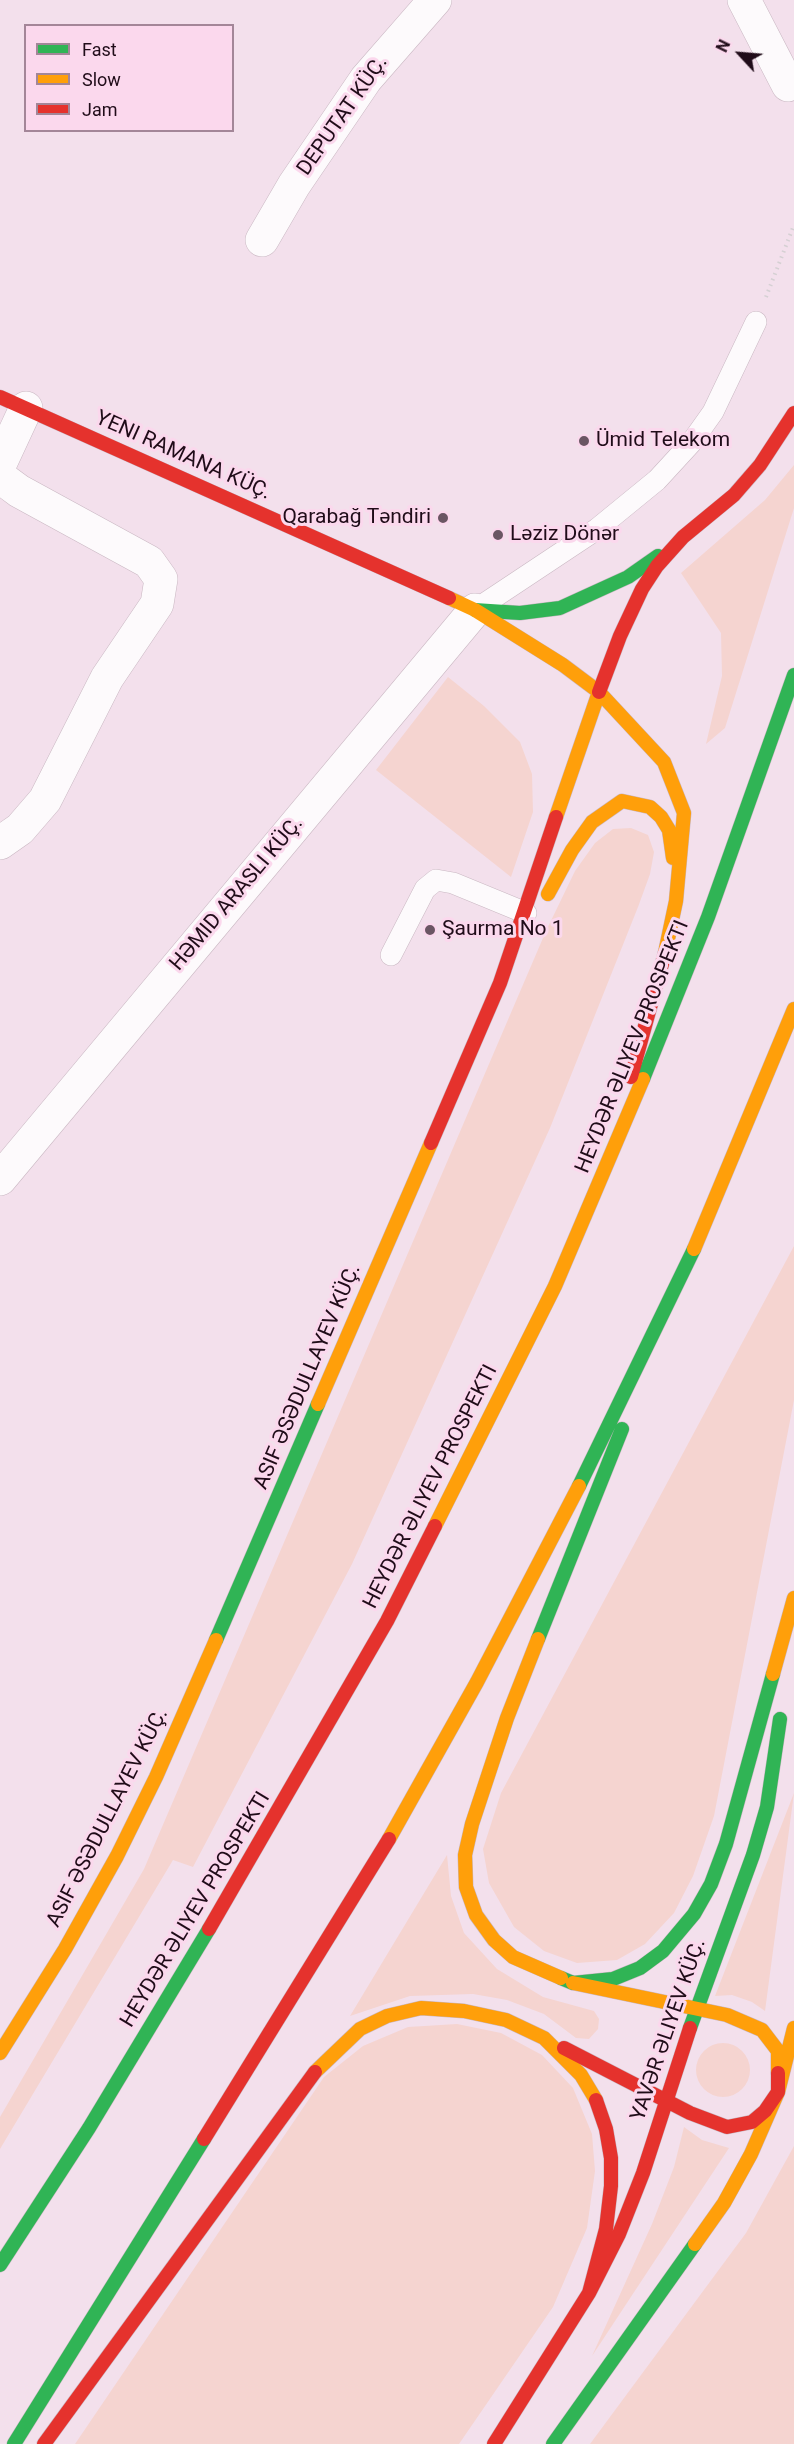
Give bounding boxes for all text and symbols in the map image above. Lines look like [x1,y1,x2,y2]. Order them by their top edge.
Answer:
legend [24,24,234,132]
north arrow [710,24,770,84]
text: N [712,37,734,55]
text: Fast [82,39,117,60]
street label: DEPUTAT KÜÇ. [292,51,394,181]
text: Slow [82,69,121,90]
text: Jam [82,99,118,120]
street label: YENI RAMANA KÜÇ. [91,406,275,506]
place label: Ümid Telekom [596,428,730,454]
marker: Ümid Telekom [577,434,591,448]
place label: Qarabağ Təndiri [282,505,431,531]
marker: Qarabağ Təndiri [436,511,450,525]
place label: Ləziz Dönər [510,522,619,548]
marker: Ləziz Dönər [491,528,505,542]
street label: HƏMID ARASLI KÜÇ. [165,812,309,976]
place label: Şaurma No 1 [442,917,564,943]
street label: HEYDƏR ƏLIYEV PROSPEKTI [571,917,695,1177]
marker: Şaurma No 1 [423,923,437,937]
street label: ASIF ƏSƏDULLAYEV KÜÇ. [249,1261,367,1493]
street label: HEYDƏR ƏLIYEV PROSPEKTI [358,1361,504,1613]
street label: ASIF ƏSƏDULLAYEV KÜÇ. [42,1704,174,1932]
street label: HEYDƏR ƏLIYEV PROSPEKTI [116,1788,276,2032]
street label: YAVƏR ƏLIYEV KÜÇ. [626,1936,712,2124]

